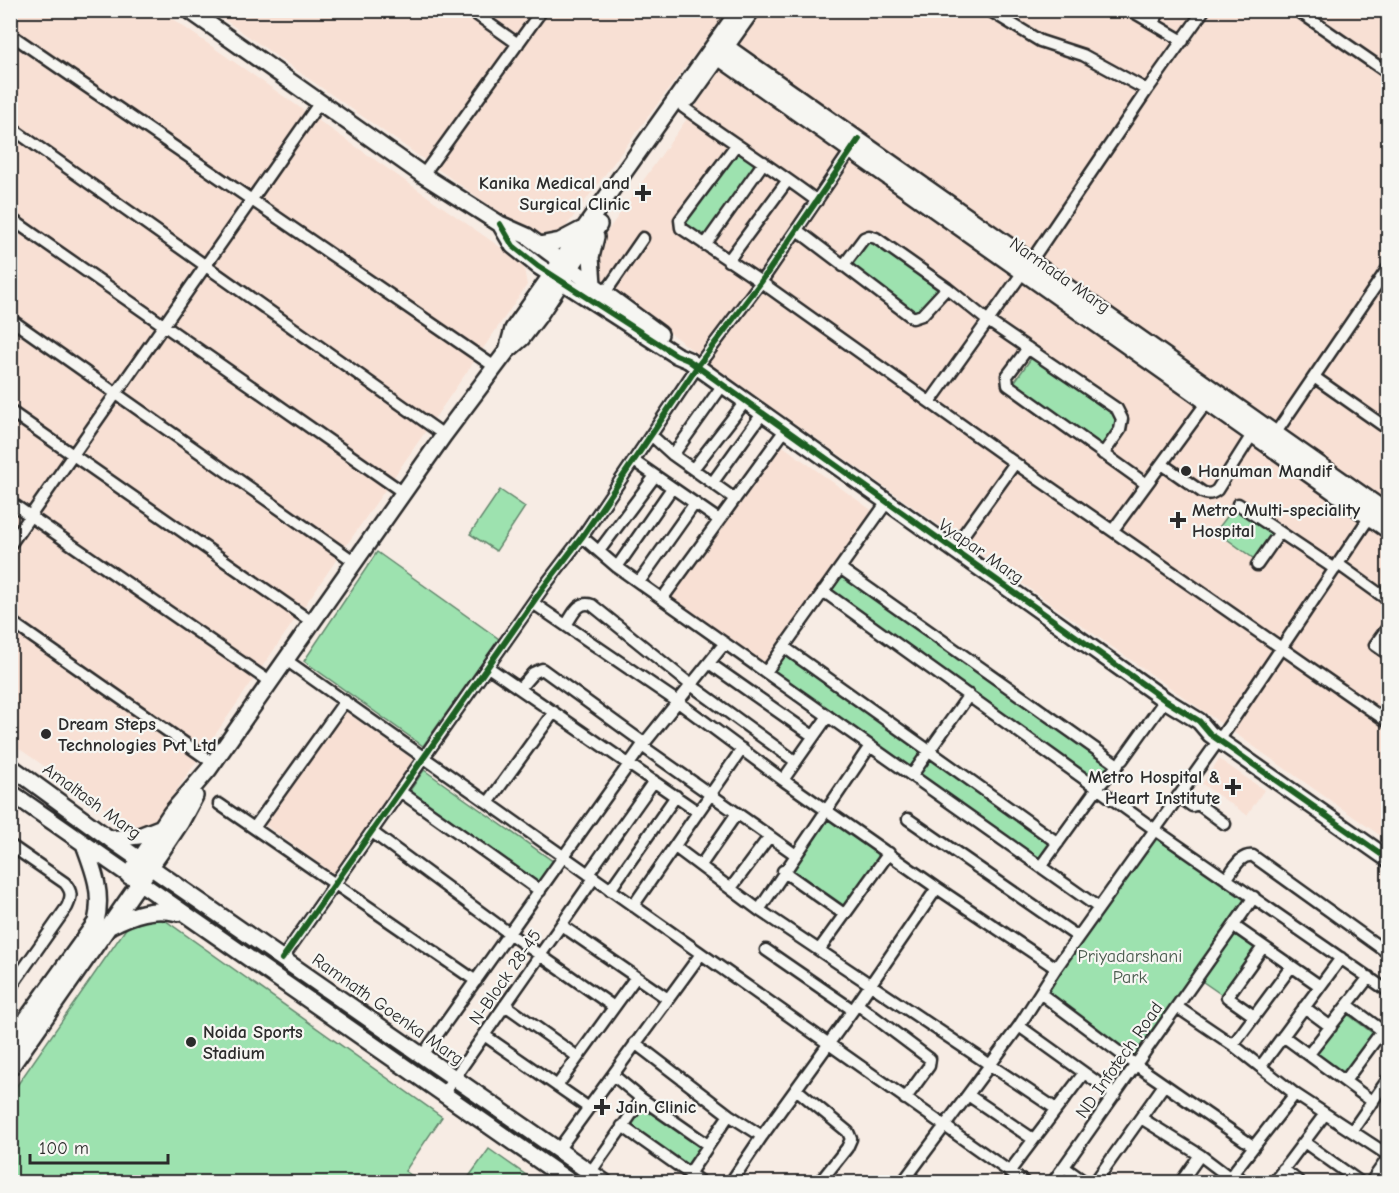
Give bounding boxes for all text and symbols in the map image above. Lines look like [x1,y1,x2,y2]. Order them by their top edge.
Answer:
place label: Kanika Medical and Surgical Clinic [479,173,631,215]
marker: Kanika Medical and Surgical Clinic [634,184,652,202]
street label: Narmada Marg [1005,233,1114,318]
place label: Hanuman Mandif [1198,461,1333,482]
marker: Hanuman Mandif [1179,464,1193,478]
place label: Metro Multi-speciality Hospital [1192,500,1361,542]
marker: Metro Multi-speciality Hospital [1169,511,1187,529]
street label: Vyapar Marg [934,514,1027,588]
place label: Dream Steps Technologies Pvt Ltd [58,714,217,756]
marker: Dream Steps Technologies Pvt Ltd [39,727,53,741]
street label: Amaltash Marg [39,759,145,844]
place label: Metro Hospital & Heart Institute [1088,767,1220,809]
marker: Metro Hospital & Heart Institute [1224,778,1242,796]
street label: N-Block 28-45 [465,926,546,1029]
park label: Priyadarshani Park [1078,946,1182,988]
street label: Ramnath Goenka Marg [308,949,468,1070]
street label: ND Infotech Road [1071,998,1167,1122]
place label: Noida Sports Stadium [203,1022,303,1064]
marker: Noida Sports Stadium [184,1035,198,1049]
place label: Jain Clinic [616,1097,697,1118]
marker: Jain Clinic [593,1098,611,1116]
scale bar [30,1127,168,1165]
text: 100 m [39,1138,89,1159]

